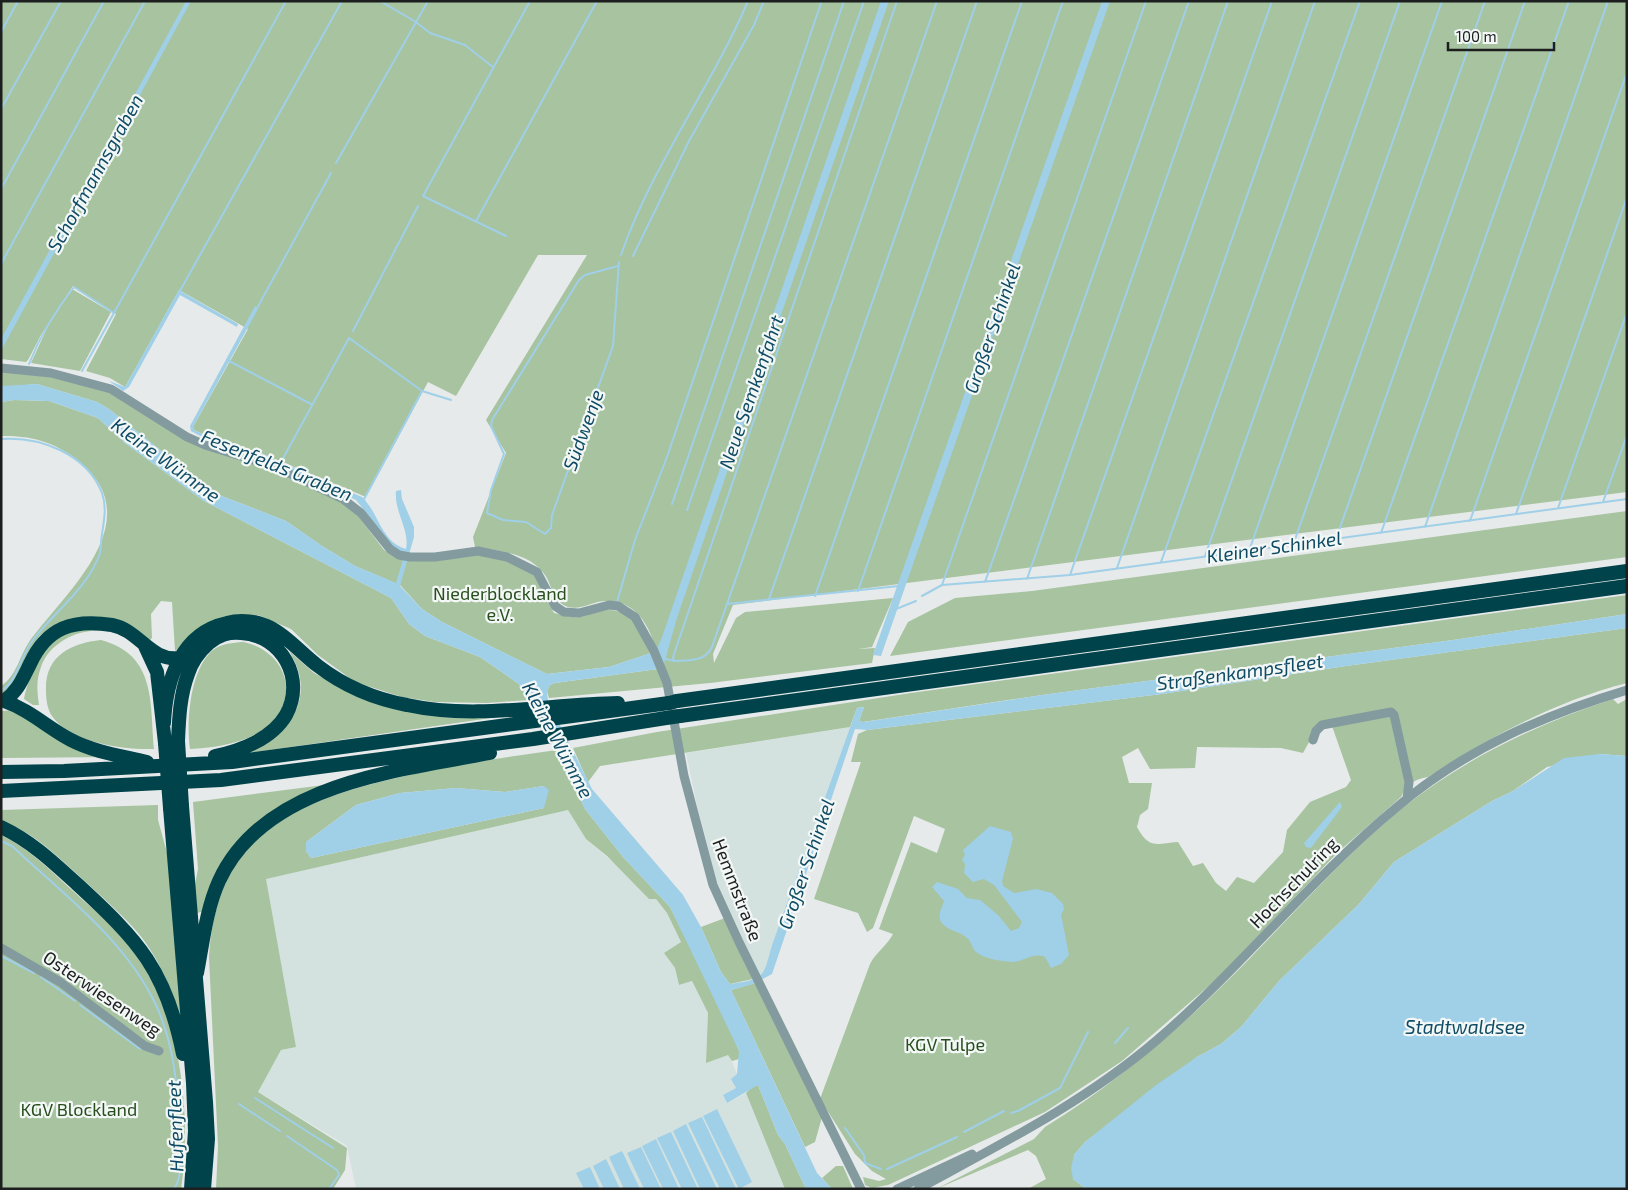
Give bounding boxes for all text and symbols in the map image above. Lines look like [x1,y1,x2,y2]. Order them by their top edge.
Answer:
scale bar [1448,20,1554,52]
text: 100 m [1456,27,1497,45]
water label: Schorfmannsgraben [42,90,147,256]
water label: Großer Schinkel [958,260,1025,396]
water label: Neue Semkenfahrt [713,311,788,472]
water label: Südwenje [557,386,608,473]
water label: Kleine Wümme [107,412,225,507]
water label: Fesenfelds Graben [198,424,356,505]
water label: Kleiner Schinkel [1205,526,1343,567]
park label: Niederblockland e.V. [433,582,567,625]
water label: Straßenkampsfleet [1155,648,1325,695]
water label: Kleine Wümme [518,678,599,802]
water label: Großer Schinkel [772,796,839,932]
street label: Hochschulring [1244,832,1342,932]
street label: Hemmstraße [708,835,768,944]
street label: Osterwiesenweg [39,946,166,1041]
water label: Stadtwaldsee [1405,1015,1525,1038]
park label: KGV Tulpe [905,1033,985,1055]
water label: Hufenfleet [161,1079,188,1172]
park label: KGV Blockland [21,1098,137,1120]

